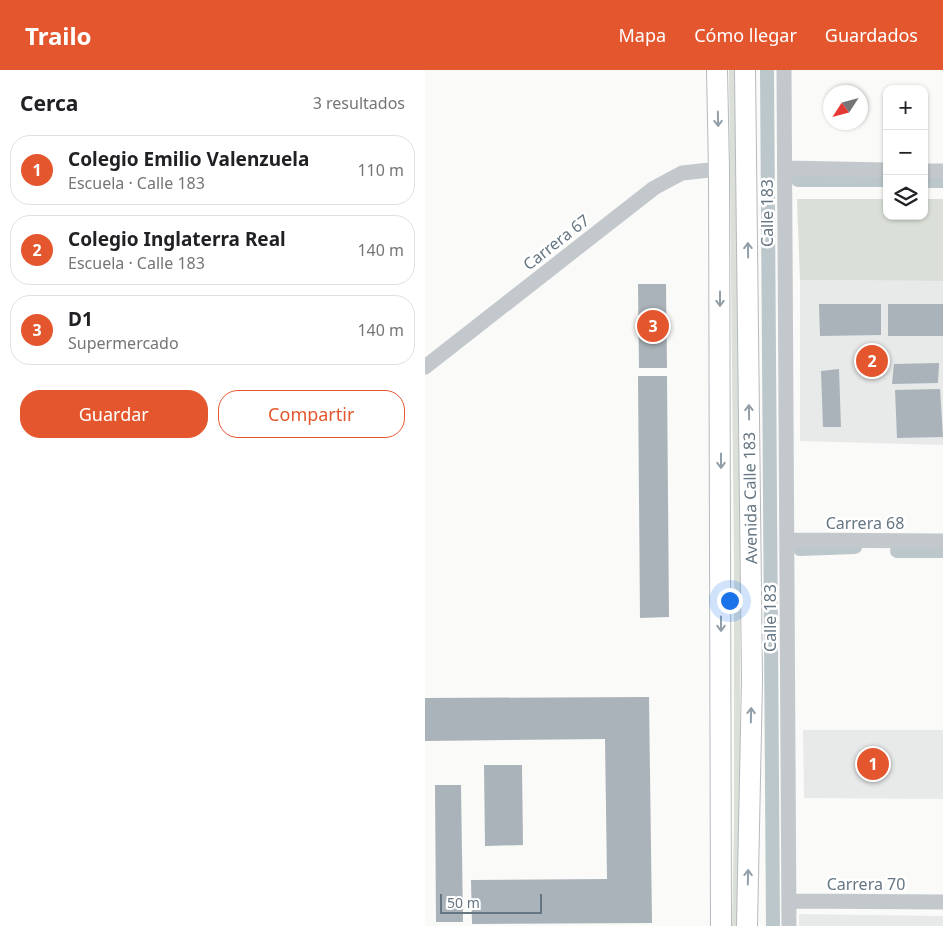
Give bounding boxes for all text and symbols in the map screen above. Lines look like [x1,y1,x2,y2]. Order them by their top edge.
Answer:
text: Trailo [25,19,92,52]
text: Mapa [619,23,666,47]
text: Cómo llegar [694,23,797,47]
text: Guardados [825,23,918,47]
north arrow [823,85,868,130]
map controls [883,85,928,220]
button: + [883,85,928,130]
text: Cerca [20,89,78,117]
text: 3 resultados [313,92,405,114]
one-way arrow [713,110,723,126]
button: − [883,130,928,175]
text: Colegio Emilio Valenzuela [68,146,309,172]
text: 1 [32,159,42,181]
text: 110 m [357,159,404,181]
text: Escuela · Calle 183 [68,172,205,194]
button: layers [883,175,928,220]
street label: Calle 183 [756,179,778,247]
street label: Carrera 67 [518,209,594,275]
text: Colegio Inglaterra Real [68,226,286,252]
text: 2 [32,239,42,261]
text: 140 m [357,239,404,261]
one-way arrow [743,242,752,258]
text: Escuela · Calle 183 [68,252,205,274]
one-way arrow [715,290,725,306]
text: D1 [68,306,93,332]
pin: 3 [637,307,669,345]
text: 3 [32,319,42,341]
text: 140 m [357,319,404,341]
text: Supermercado [68,332,179,354]
pin: 2 [856,342,888,380]
button: Guardar [20,390,208,438]
button: Compartir [218,390,405,438]
one-way arrow [744,405,754,421]
street label: Avenida Calle 183 [738,432,762,564]
one-way arrow [716,452,726,469]
street label: Carrera 68 [826,512,904,534]
street label: Calle 183 [759,584,781,652]
your location [717,588,743,614]
one-way arrow [716,615,726,631]
one-way arrow [746,707,756,724]
pin: 1 [857,745,889,783]
one-way arrow [743,870,753,886]
street label: Carrera 70 [827,873,905,895]
scale bar [440,891,543,914]
text: 50 m [447,893,480,912]

